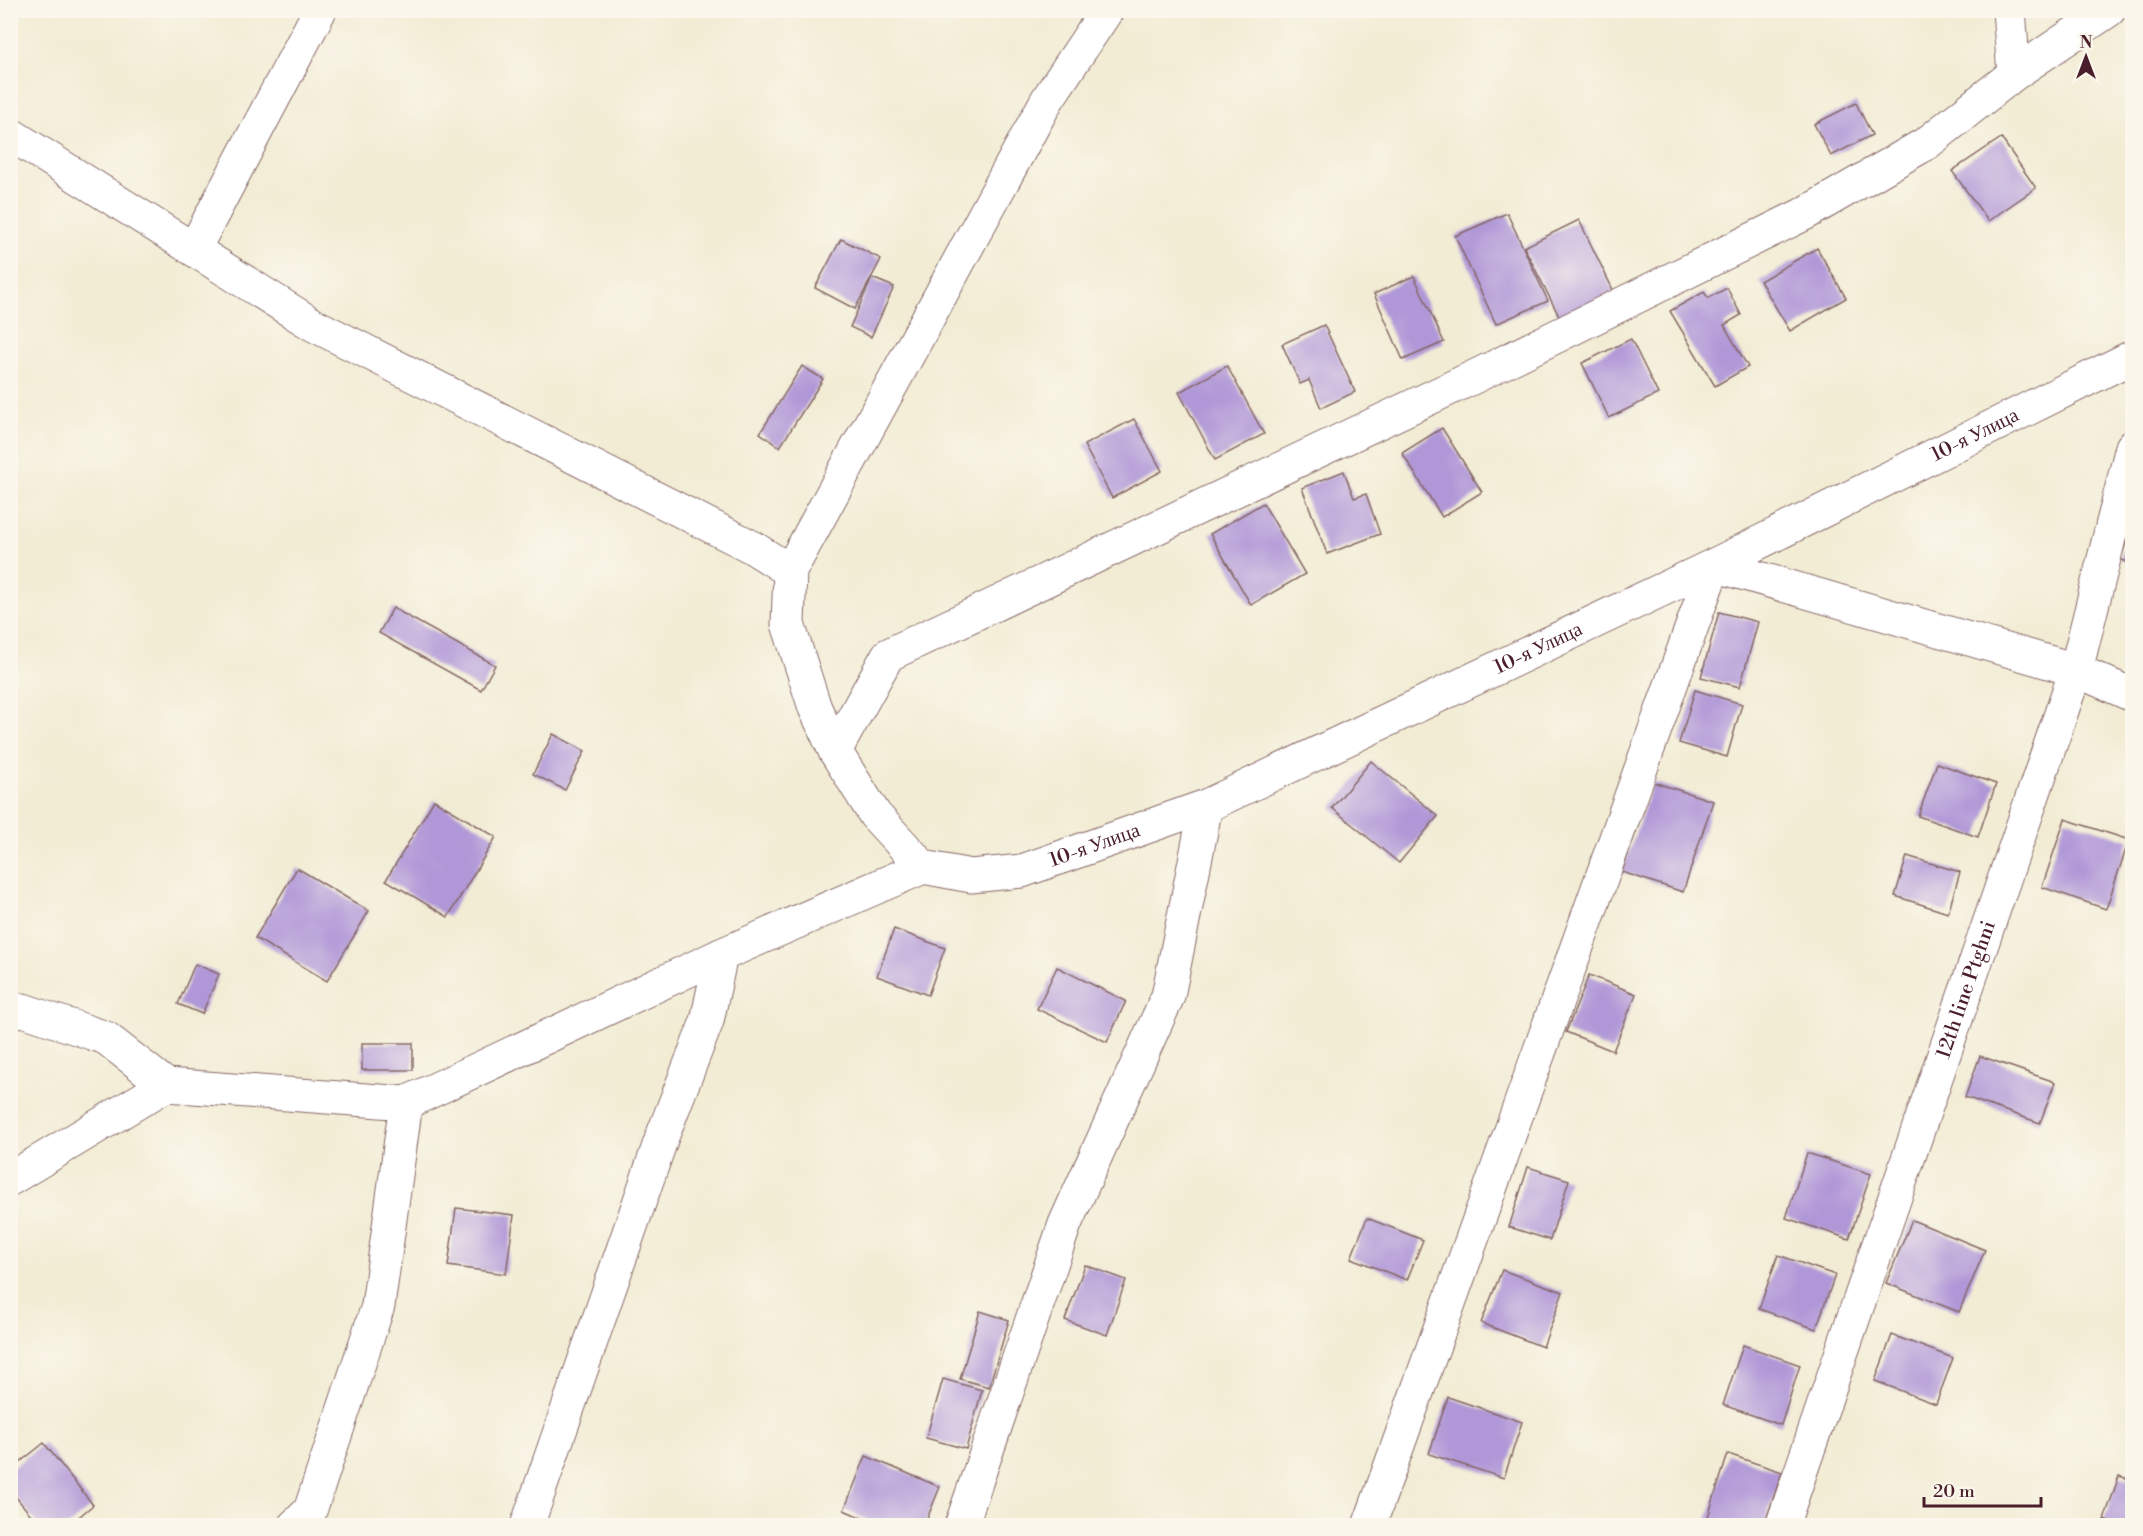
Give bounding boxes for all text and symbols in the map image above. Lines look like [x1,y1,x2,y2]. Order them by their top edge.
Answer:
north arrow [2056,27,2116,87]
text: N [2080,33,2093,53]
street label: 10-я Улица [1927,403,2023,467]
street label: 10-я Улица [1490,617,1587,680]
street label: 10-я Улица [1046,818,1143,873]
street label: 12th line Ptghni [1931,917,2002,1062]
scale bar [1924,1470,2041,1508]
text: 20 m [1933,1480,1975,1503]

